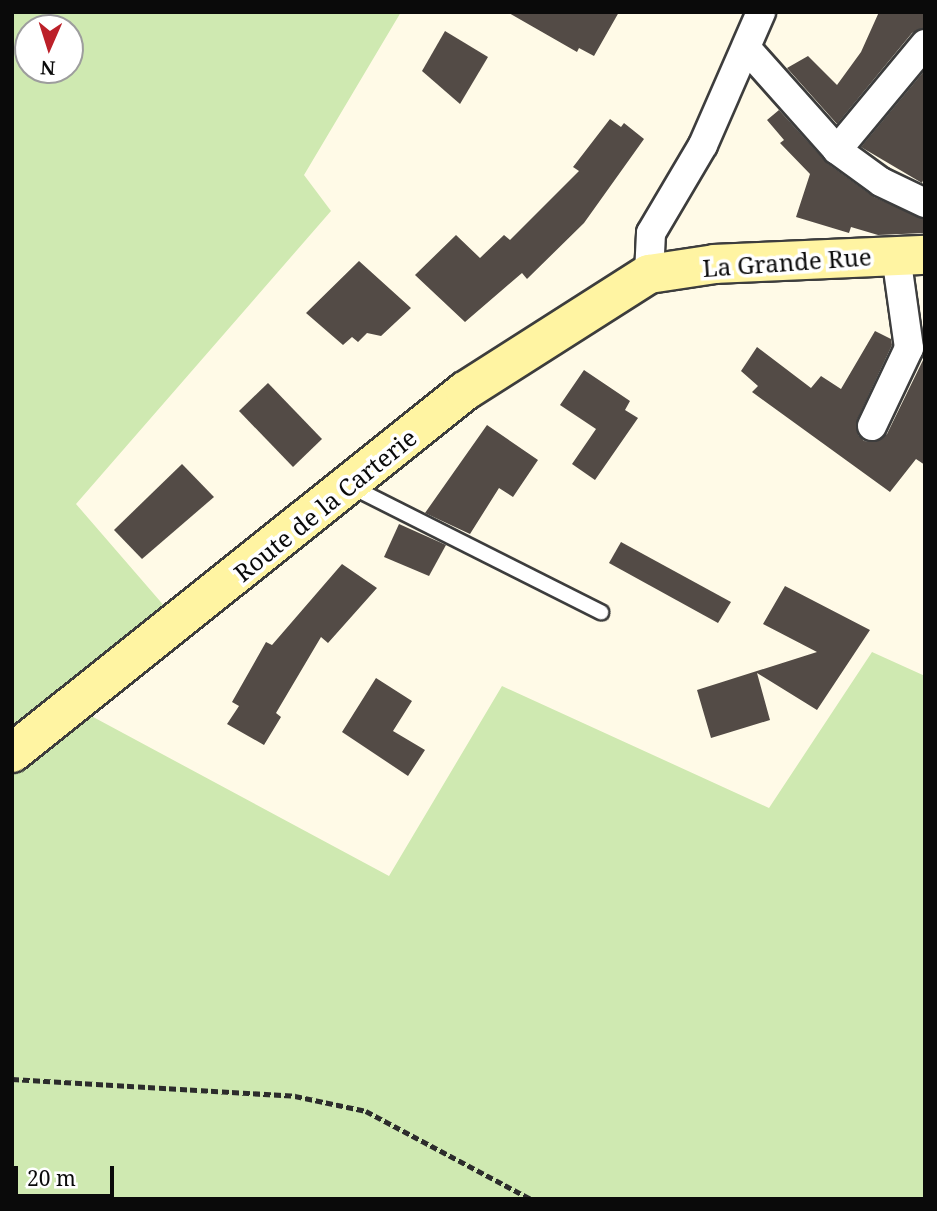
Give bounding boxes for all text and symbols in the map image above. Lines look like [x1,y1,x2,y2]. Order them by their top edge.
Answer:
north arrow [14,14,84,84]
text: N [40,55,56,81]
street label: La Grande Rue [702,242,872,282]
street label: Route de la Carterie [228,423,422,587]
scale bar [18,1152,117,1196]
text: 20 m [27,1164,76,1192]

